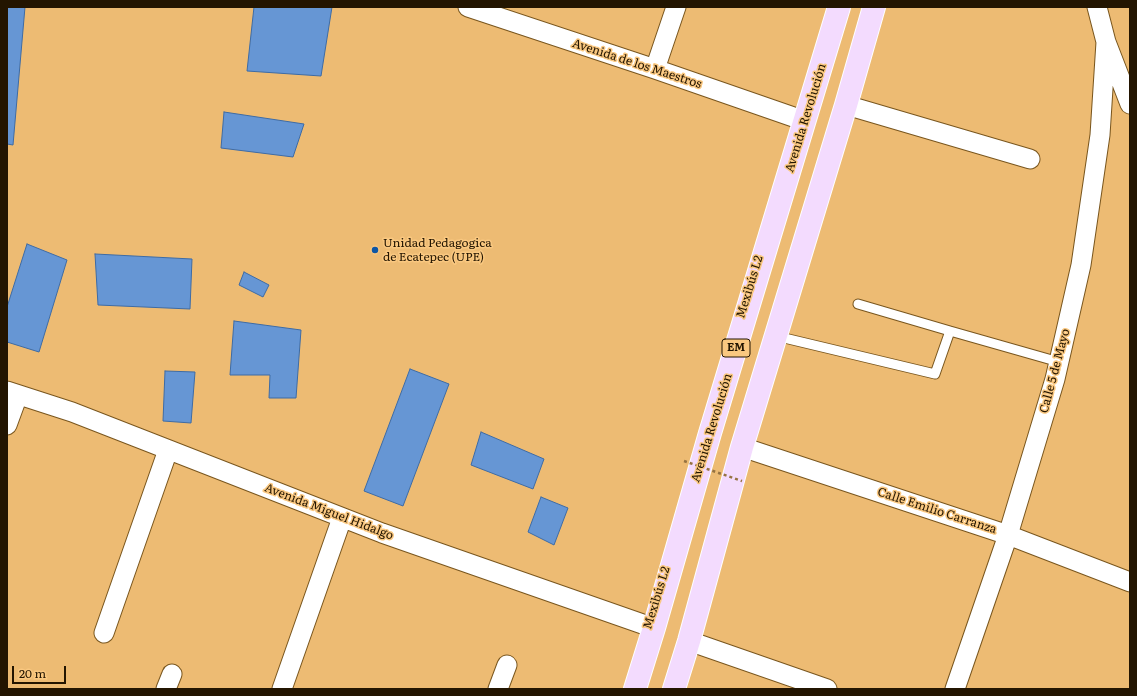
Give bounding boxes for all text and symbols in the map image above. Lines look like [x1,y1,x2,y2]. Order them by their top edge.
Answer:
street label: Avenida de los Maestros [570,36,704,92]
street label: Avenida Revolución [783,62,829,174]
place label: Unidad Pedagogica de Ecatepec (UPE) [383,236,492,264]
marker: Unidad Pedagogica de Ecatepec (UPE) [370,245,380,255]
street label: Mexibús L2 [734,254,766,320]
street label: Calle 5 de Mayo [1037,327,1073,415]
road number: EM [722,339,750,357]
street label: Avenida Revolución [689,372,735,484]
street label: Avenida Miguel Hidalgo [263,481,395,543]
street label: Calle Emilio Carranza [876,485,998,537]
street label: Mexibús L2 [641,565,673,631]
scale bar [14,658,68,684]
text: 20 m [19,664,46,682]

